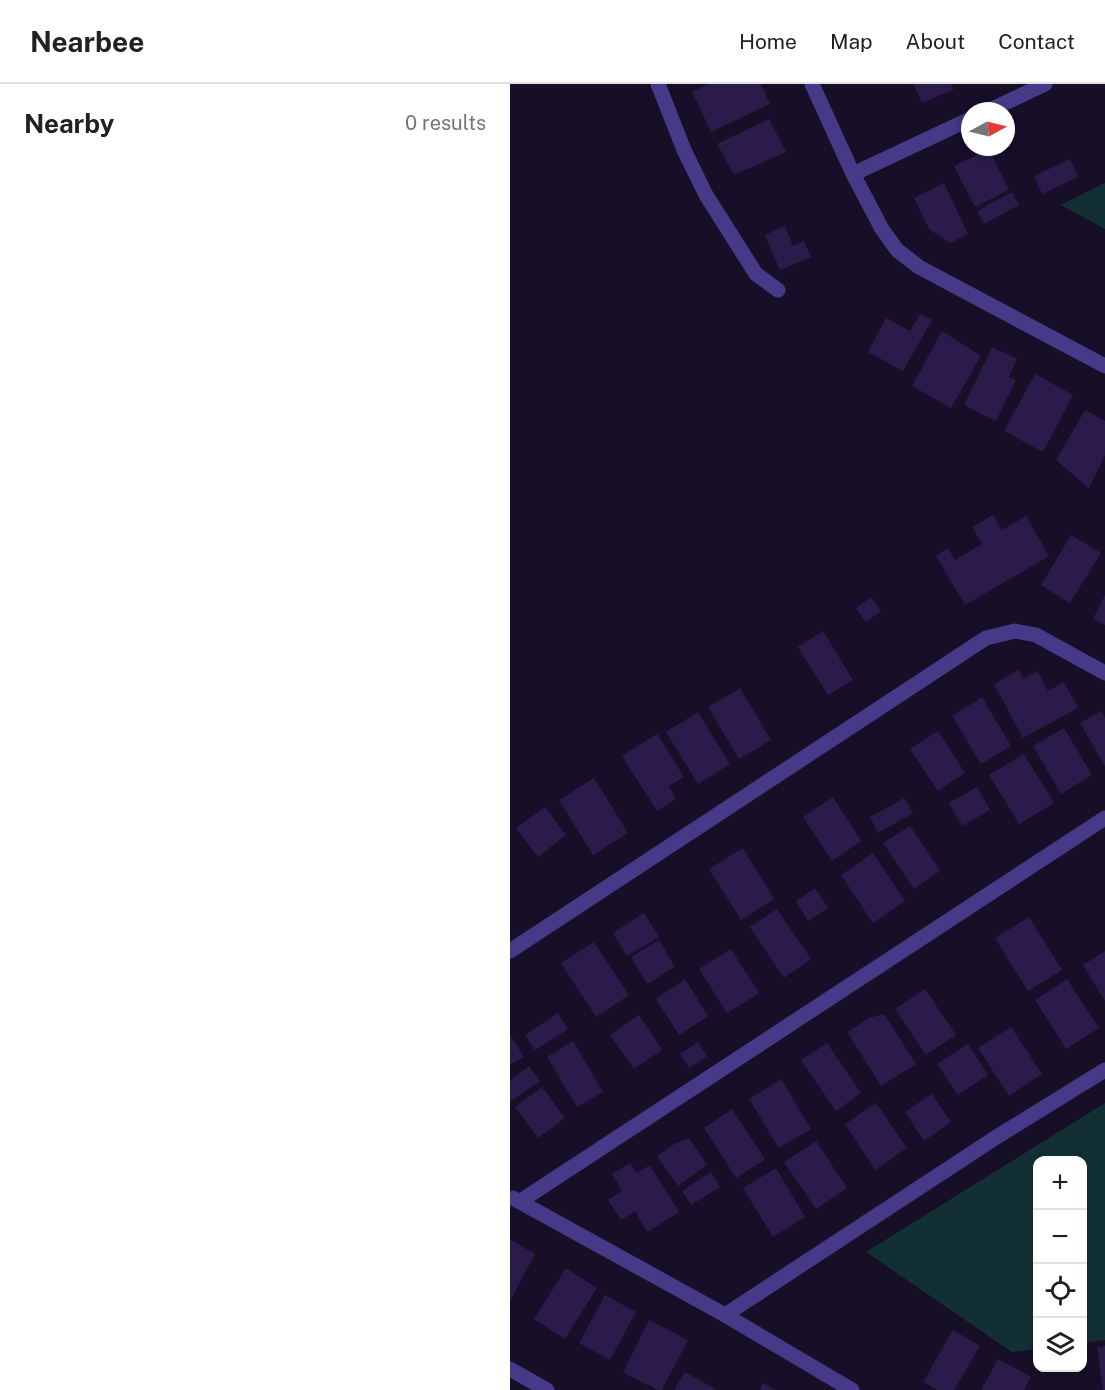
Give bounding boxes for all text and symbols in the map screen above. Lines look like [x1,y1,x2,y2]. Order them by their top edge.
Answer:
text: Nearbee [30,25,144,58]
text: Home [739,29,797,54]
text: Map [830,29,873,54]
text: About [906,29,965,54]
text: Contact [998,29,1075,54]
north arrow [961,102,1015,156]
text: Nearby [24,108,114,139]
text: 0 results [405,111,486,135]
map controls [1033,1156,1087,1372]
button: + [1033,1156,1087,1210]
button: − [1033,1210,1087,1264]
button: locate [1033,1264,1087,1318]
button: layers [1033,1318,1087,1372]

